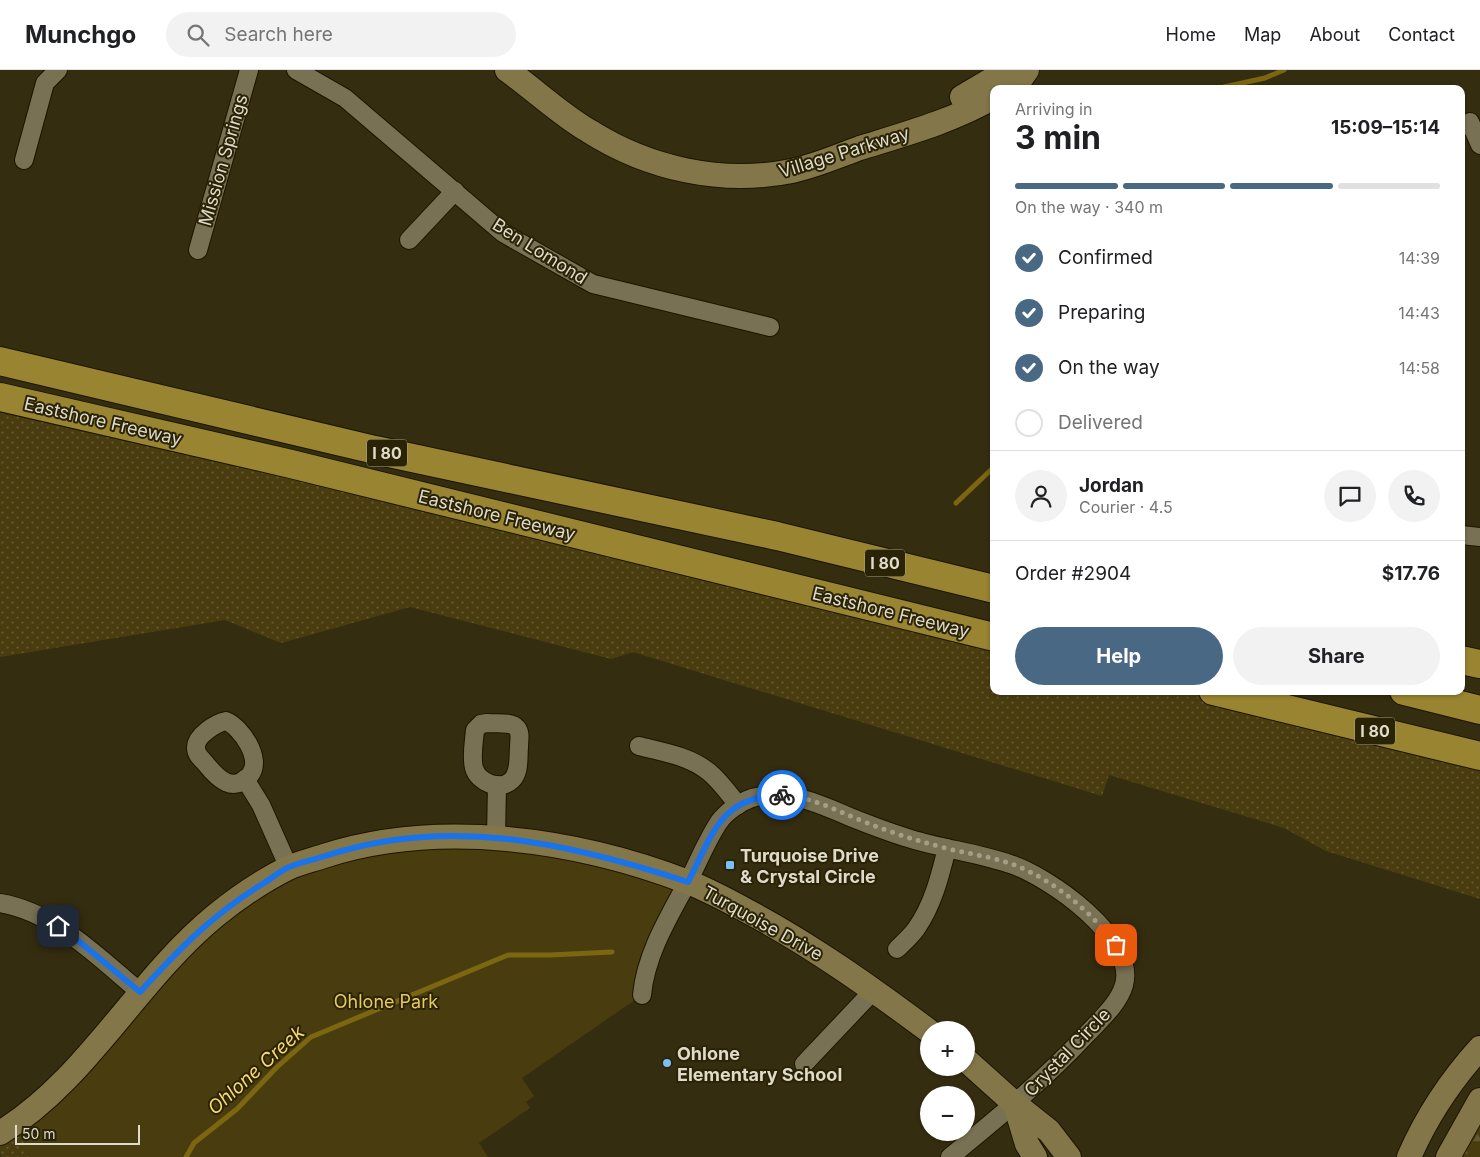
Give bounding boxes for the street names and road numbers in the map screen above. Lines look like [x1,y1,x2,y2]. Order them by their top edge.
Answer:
street label: Mission Springs [194,92,252,228]
street label: Village Parkway [776,122,912,182]
street label: Ben Lomond [489,214,591,288]
street label: Eastshore Freeway [22,393,184,449]
road number: I 80 [367,439,407,466]
street label: Eastshore Freeway [416,485,578,545]
road number: I 80 [865,549,905,576]
street label: Eastshore Freeway [810,582,972,642]
road number: I 80 [1355,718,1395,744]
street label: Turquoise Drive [699,881,827,965]
street label: Crystal Circle [1020,1004,1114,1100]

